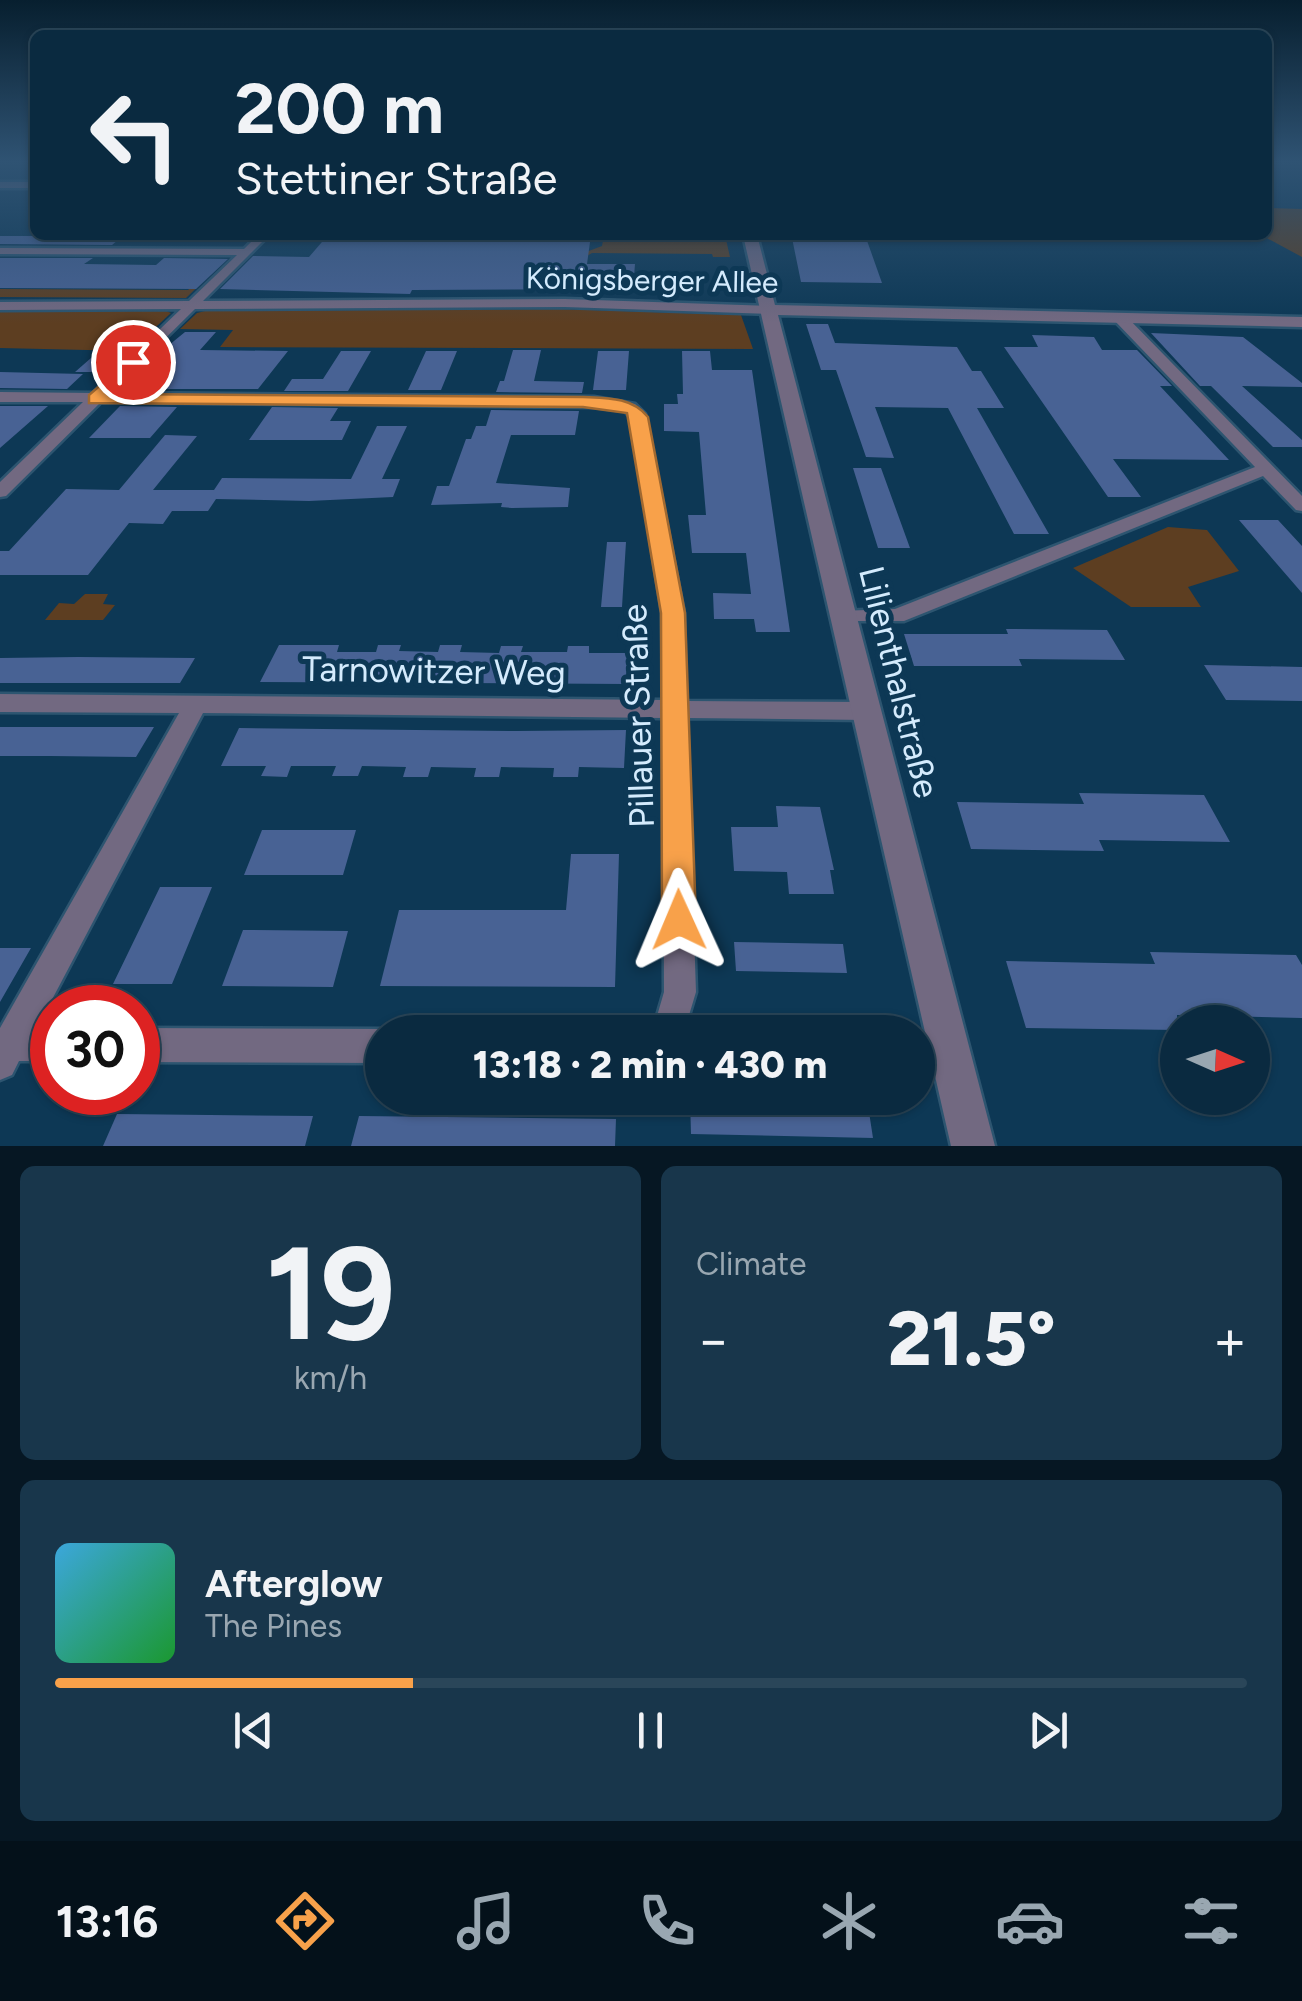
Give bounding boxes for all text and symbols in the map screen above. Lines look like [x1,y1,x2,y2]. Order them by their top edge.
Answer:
text: 200 m [235,66,444,151]
icon: left [70,70,200,200]
text: Stettiner Straße [235,151,557,205]
street label: Königsberger Allee [525,259,779,301]
pin [91,320,176,405]
icon: arrive [106,335,161,390]
street label: Lilienthalstraße [850,562,948,802]
street label: Pillauer Straße [613,603,663,829]
street label: Tarnowitzer Weg [302,648,566,694]
position arrow [627,868,731,972]
speed limit sign: 30 [30,985,160,1115]
north arrow [1160,1005,1270,1115]
map controls [1160,1005,1270,1115]
text: 13:18 · 2 min · 430 m [473,1042,827,1088]
text: 19 [265,1216,396,1372]
text: Climate [696,1245,807,1283]
text: 21.5° [887,1294,1056,1384]
text: − [696,1307,730,1373]
text: + [1213,1307,1247,1373]
text: km/h [294,1359,367,1397]
text: Afterglow [205,1561,383,1607]
text: The Pines [205,1607,342,1645]
icon: previous [226,1703,281,1758]
icon: pause [623,1703,678,1758]
icon: next [1021,1703,1076,1758]
icon: directions [270,1886,340,1956]
icon: music [451,1886,521,1956]
icon: phone [632,1886,702,1956]
icon: climate [814,1886,884,1956]
icon: car [995,1886,1065,1956]
icon: filters [1176,1886,1246,1956]
text: 13:16 [56,1894,158,1948]

